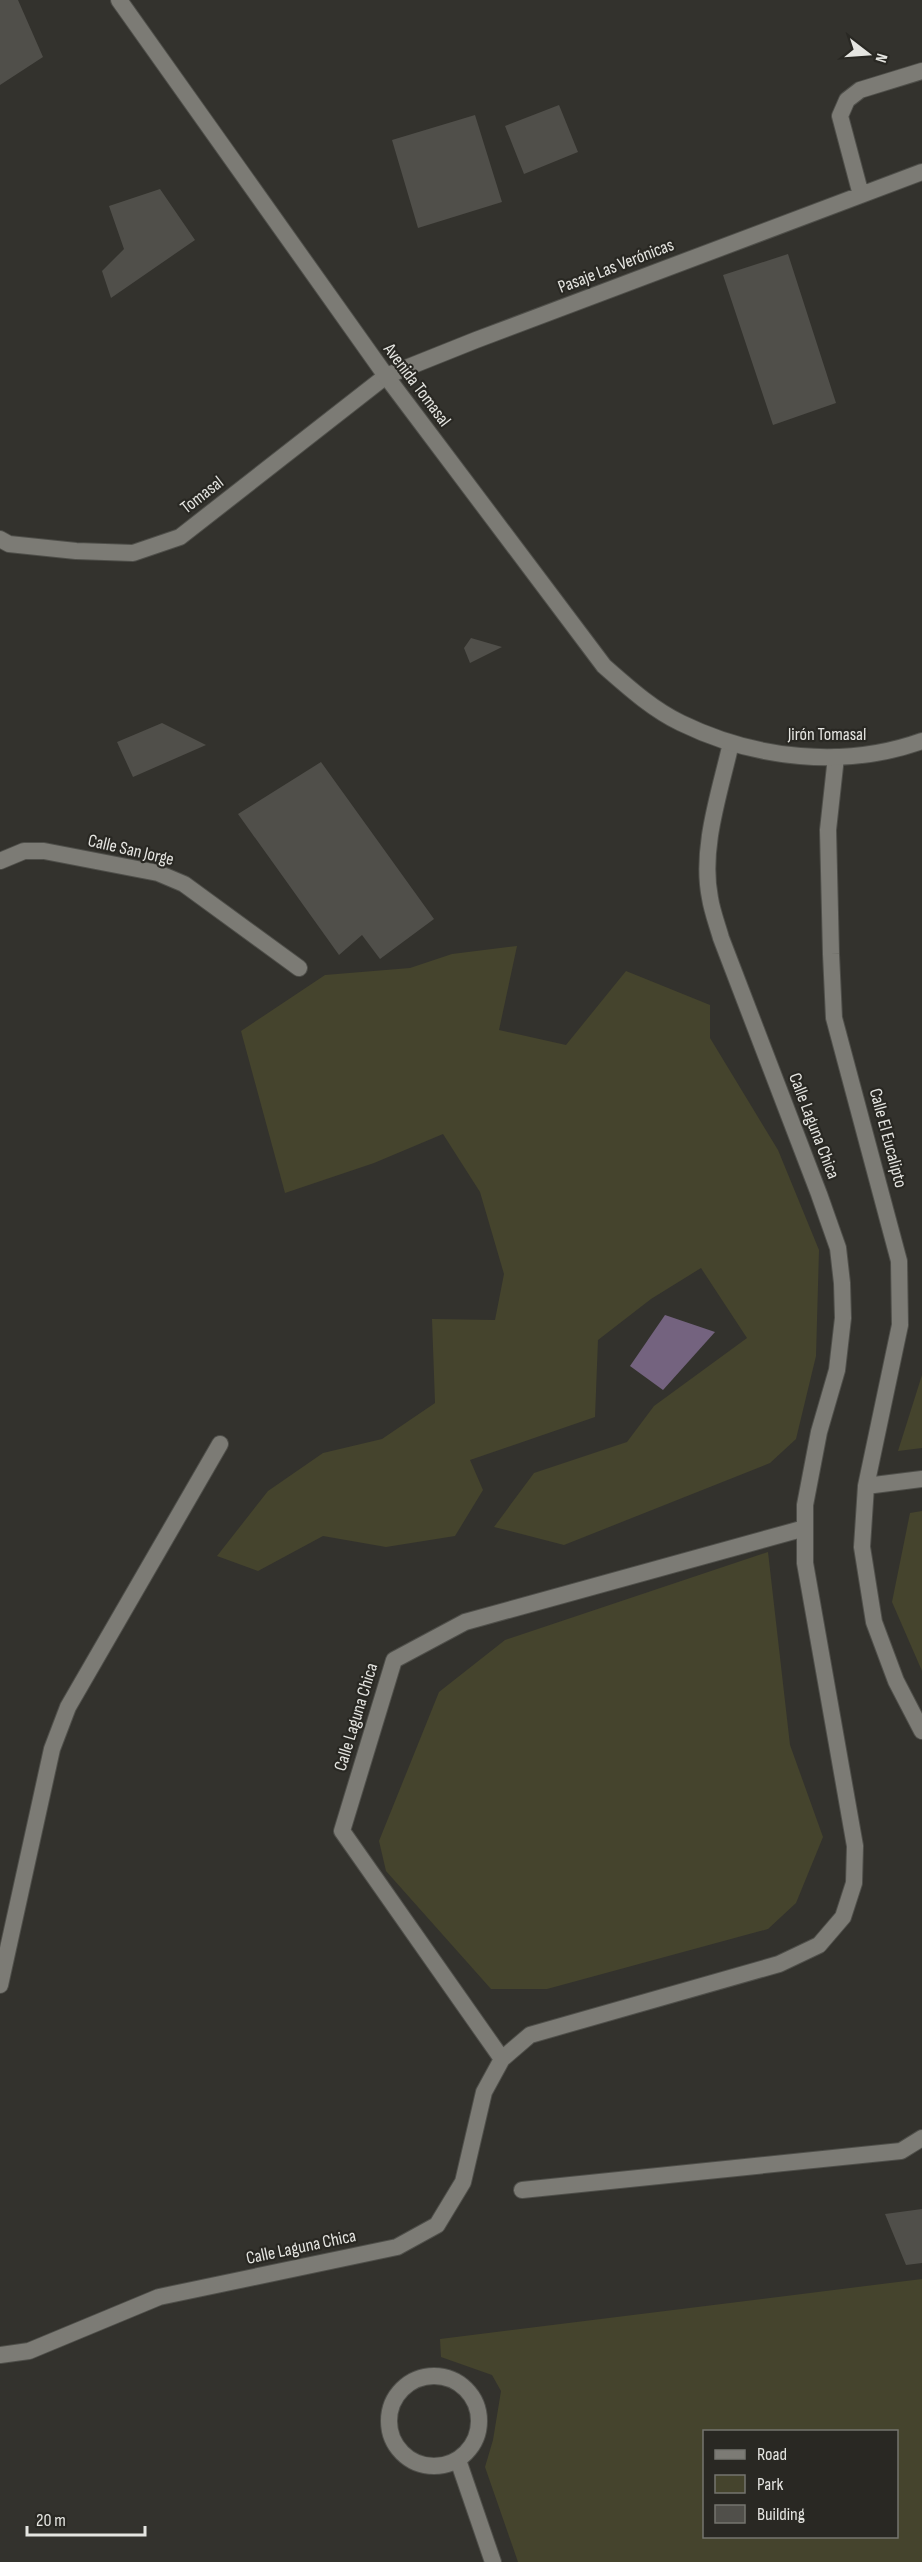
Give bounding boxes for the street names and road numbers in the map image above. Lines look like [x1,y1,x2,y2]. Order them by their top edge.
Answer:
street label: Pasaje Las Verónicas [555,234,677,298]
street label: Avenida Tomasal [378,338,455,431]
street label: Tomasal [176,472,228,518]
street label: Jirón Tomasal [787,724,866,745]
street label: Calle San Jorge [86,830,176,870]
street label: Calle Laguna Chica [784,1070,844,1182]
street label: Calle El Eucalipto [865,1086,911,1190]
street label: Calle Laguna Chica [330,1660,382,1773]
street label: Calle Laguna Chica [244,2225,358,2269]

